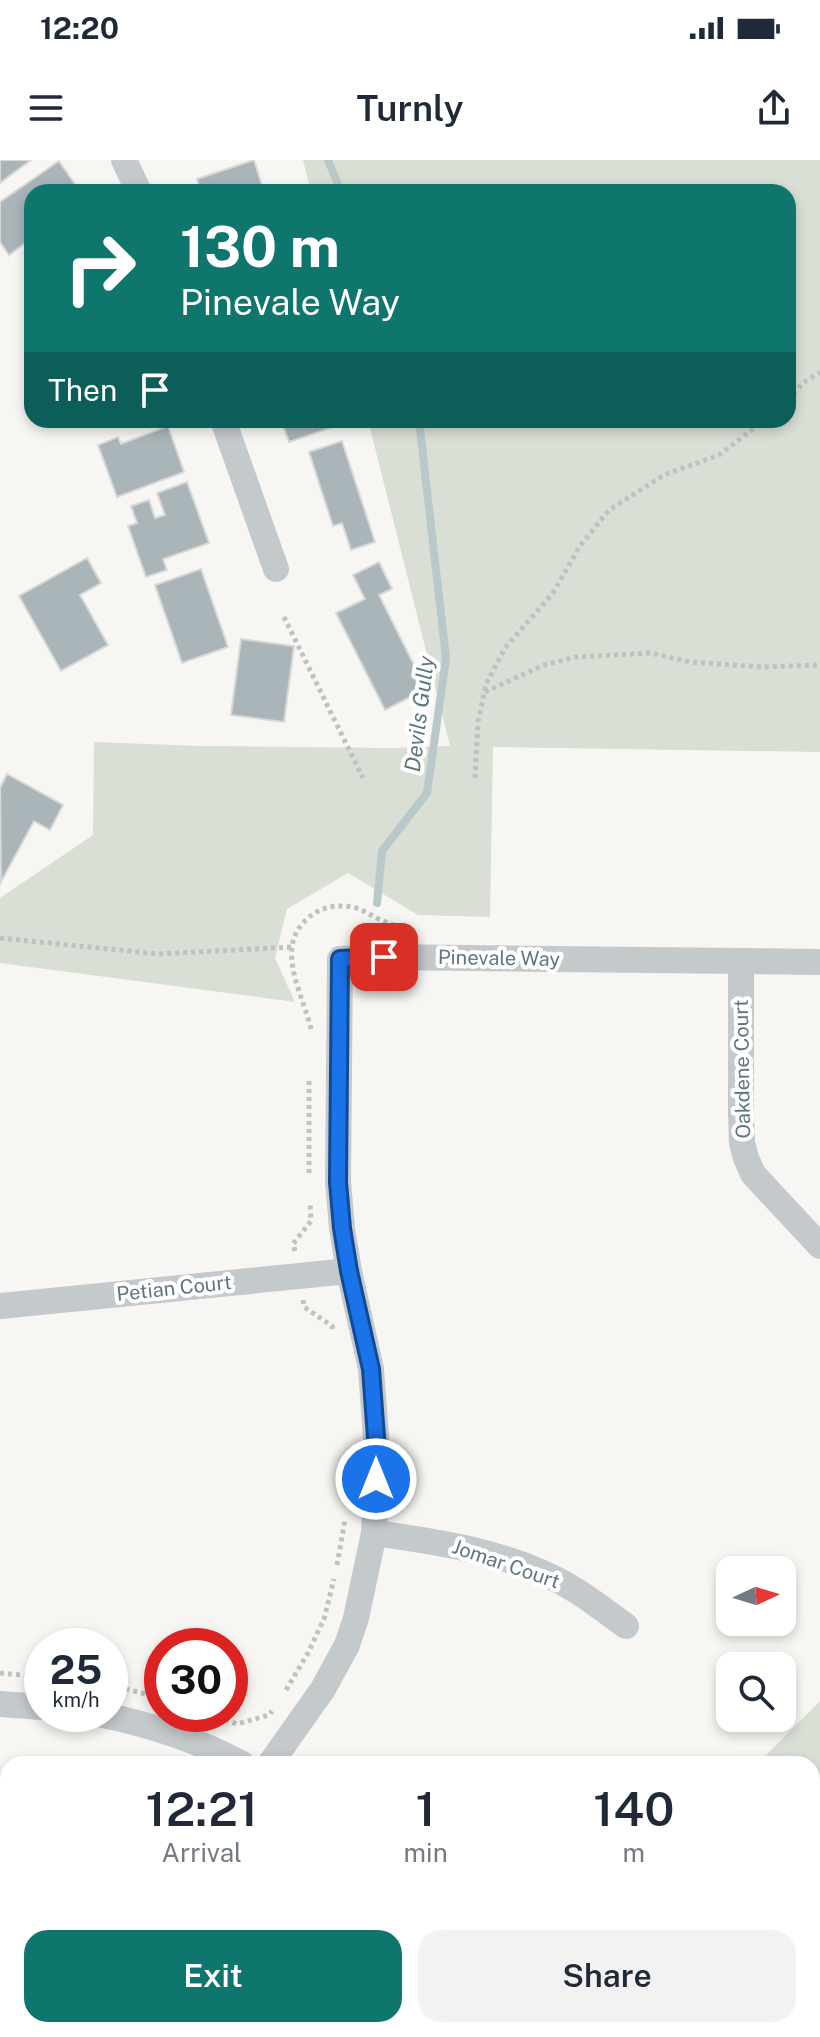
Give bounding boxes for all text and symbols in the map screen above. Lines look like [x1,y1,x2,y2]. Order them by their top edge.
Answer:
text: 12:20 [40,10,119,46]
icon: menu [24,86,68,130]
icon: share [752,86,796,130]
text: Turnly [356,87,464,129]
text: 130 m [180,214,340,280]
icon: right [48,216,152,320]
text: Pinevale Way [180,281,400,323]
icon: arrive [133,368,177,412]
text: Then [48,372,117,408]
water label: Devils Gully [399,654,439,773]
pin [350,923,418,991]
icon: arrive [362,935,406,979]
street label: Pinevale Way [438,945,561,971]
street label: Oakdene Court [729,999,755,1139]
street label: Petian Court [115,1270,233,1306]
position arrow [334,1437,418,1521]
street label: Jomar Court [449,1534,563,1594]
north arrow [716,1556,796,1636]
map controls [716,1556,796,1732]
speed limit sign: 30 [144,1628,248,1732]
text: 25 [50,1646,102,1693]
button: search [716,1652,796,1732]
text: km/h [52,1688,100,1712]
text: 12:21 [146,1780,258,1837]
text: 1 [416,1780,436,1837]
text: 140 [593,1780,674,1837]
text: Arrival [162,1837,242,1868]
text: min [404,1837,448,1868]
text: m [623,1837,645,1868]
button: Exit [24,1930,402,2022]
button: Share [418,1930,796,2022]

